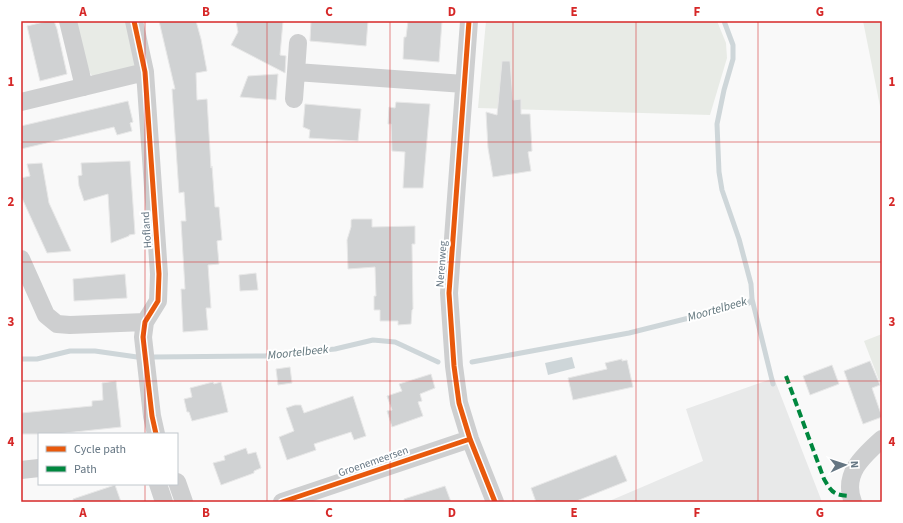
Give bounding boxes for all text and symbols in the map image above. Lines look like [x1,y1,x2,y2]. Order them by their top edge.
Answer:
text: A [78,3,87,21]
text: B [202,3,210,21]
text: C [325,3,333,21]
text: D [448,3,456,21]
text: E [570,3,578,21]
text: F [694,3,701,21]
text: G [816,3,824,21]
text: 1 [8,73,15,91]
text: 1 [889,73,896,91]
text: 2 [8,193,15,211]
text: 2 [889,193,896,211]
street label: Hofland [138,211,155,249]
street label: Nerenweg [432,240,451,288]
water label: Moortelbeek [685,293,749,326]
text: 3 [8,313,15,331]
text: 3 [889,313,896,331]
water label: Moortelbeek [267,341,330,364]
text: 4 [8,433,15,451]
legend [38,433,178,485]
text: 4 [889,433,896,451]
text: Cycle path [74,441,126,458]
street label: Groenemeersen [336,442,410,480]
north arrow [825,445,865,485]
text: N [847,460,862,469]
text: Path [74,461,97,478]
text: A [78,504,87,522]
text: B [202,504,210,522]
text: C [325,504,333,522]
text: D [448,504,456,522]
text: E [570,504,578,522]
text: F [694,504,701,522]
text: G [816,504,824,522]

